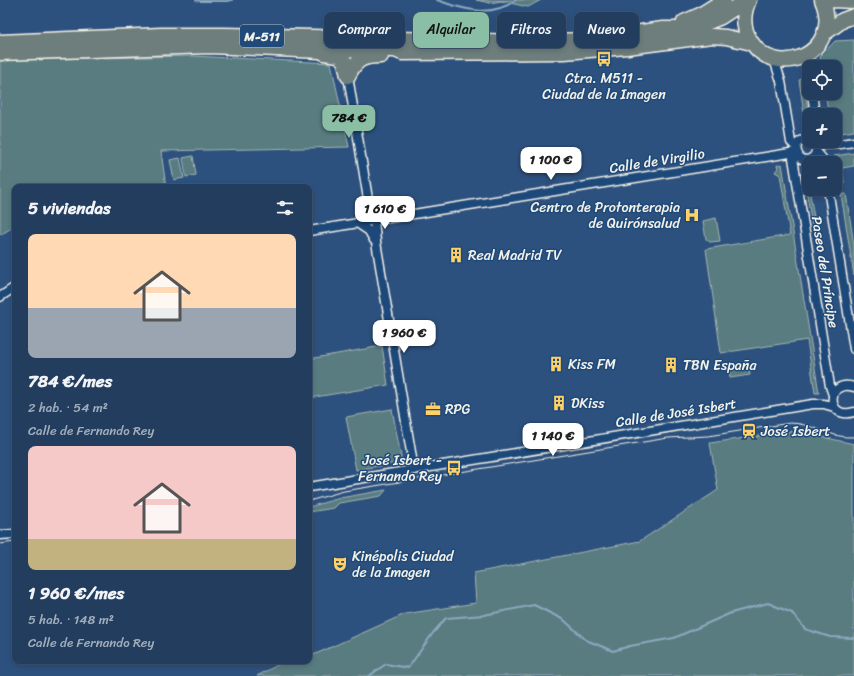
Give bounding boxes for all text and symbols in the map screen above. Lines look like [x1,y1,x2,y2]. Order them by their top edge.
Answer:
chip: Comprar [324,12,405,48]
chip: Alquilar [413,12,489,48]
chip: Filtros [497,12,566,48]
chip: Nuevo [574,12,639,48]
road number: M-511 [240,25,284,47]
bus stop icon: Ctra. M511 - Ciudad de la Imagen [595,50,613,68]
map controls [802,60,842,196]
button: locate [802,60,842,100]
place label: Ctra. M511 - Ciudad de la Imagen [542,66,666,107]
pin: 784 € [321,105,377,139]
text: 784 € [331,106,367,129]
button: + [802,108,842,148]
street label: Calle de Virgilio [608,141,706,181]
pin: 1 100 € [514,147,588,181]
text: 1 100 € [530,148,572,171]
button: − [802,156,842,196]
text: 5 viviendas [28,193,111,223]
place label: Centro de Protonterapia de Quirónsalud [531,195,682,236]
pin: 1 610 € [348,196,422,230]
icon: filters [274,197,296,219]
text: 1 610 € [364,197,406,220]
hospital icon: Centro de Protonterapia de Quirónsalud [683,206,701,224]
street label: Paseo del Príncipe [804,214,846,330]
place label: Real Madrid TV [468,243,562,268]
building icon: Real Madrid TV [447,246,465,264]
icon: home [126,260,198,332]
pin: 1 960 € [367,320,441,354]
text: 1 960 € [382,321,426,344]
place label: Kiss FM [568,352,617,377]
place label: TBN España [683,353,757,378]
building icon: Kiss FM [547,355,565,373]
building icon: TBN España [662,356,680,374]
text: 784 €/mes [28,366,112,396]
place label: DKiss [571,391,605,416]
street label: Calle de José Isbert [614,391,738,435]
building icon: DKiss [550,394,568,412]
text: 2 hab. · 54 m² [28,396,108,419]
place label: RPG [445,397,471,422]
office icon: RPG [424,400,442,418]
text: Calle de Fernando Rey [28,419,154,442]
place label: José Isbert [760,419,830,444]
station icon: José Isbert [740,422,758,440]
pin: 1 140 € [516,423,590,457]
text: 1 140 € [532,424,574,447]
place label: José Isbert - Fernando Rey [358,448,443,489]
bus stop icon: José Isbert - Fernando Rey [445,459,463,477]
icon: home [126,472,198,544]
place label: Kinépolis Ciudad de la Imagen [352,544,455,585]
theatre icon: Kinépolis Ciudad de la Imagen [331,555,349,573]
text: 1 960 €/mes [28,578,124,608]
text: 5 hab. · 148 m² [28,608,114,631]
text: Calle de Fernando Rey [28,631,154,654]

